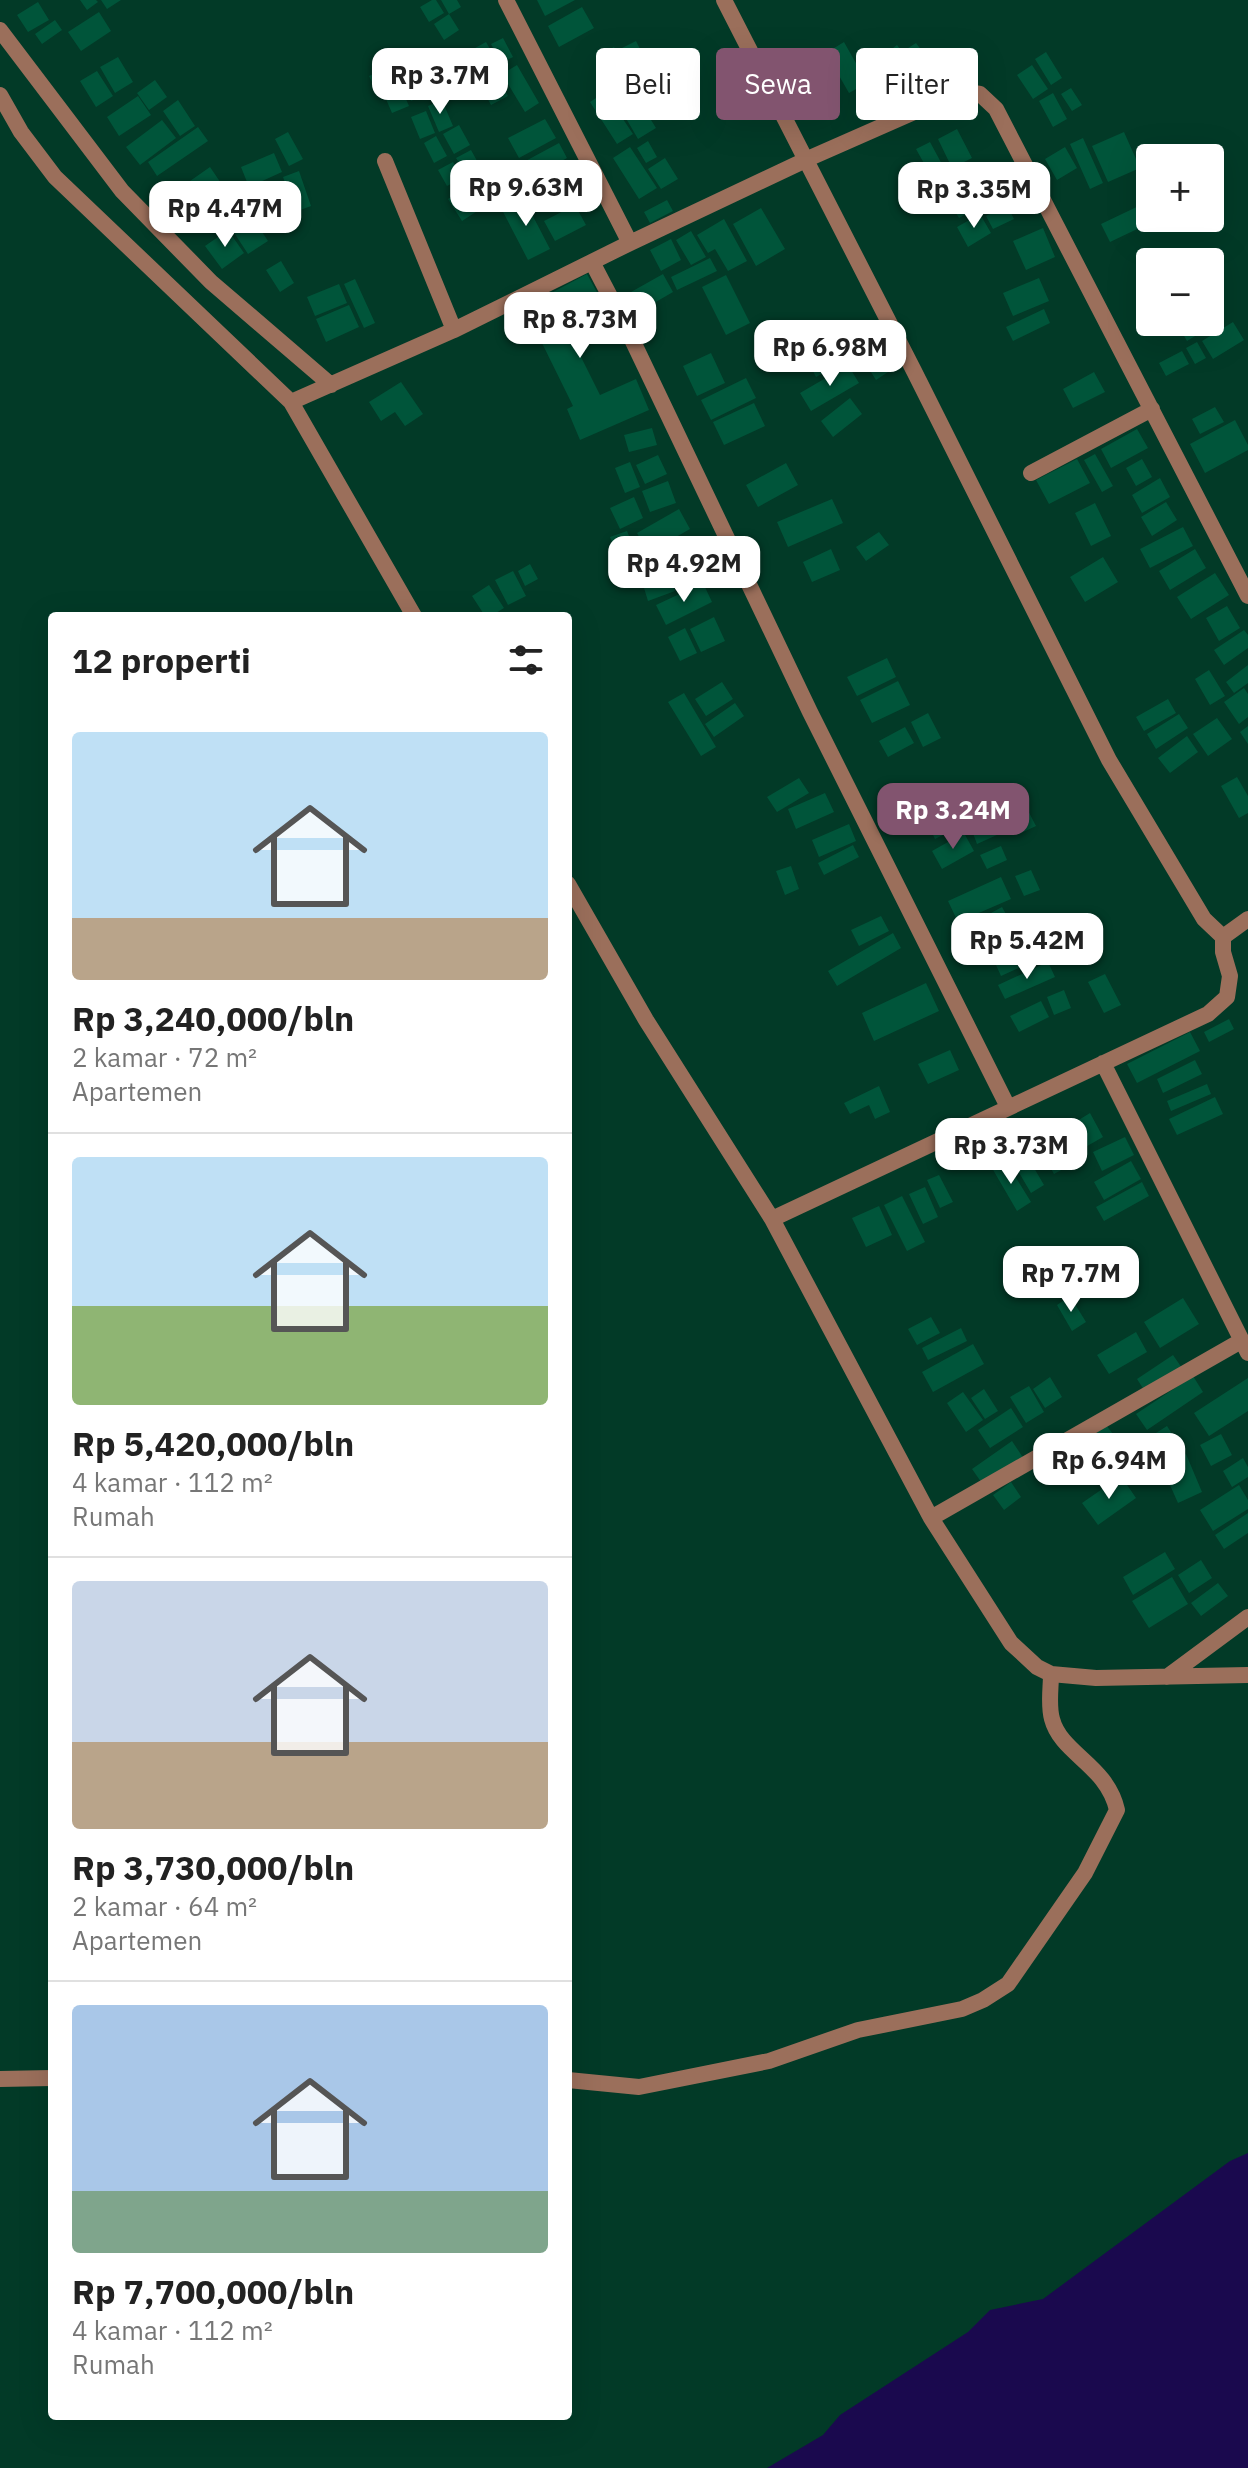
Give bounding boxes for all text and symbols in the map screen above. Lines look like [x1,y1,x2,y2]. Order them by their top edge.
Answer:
pin: Rp 3.7M [366,48,514,116]
chip: Beli [596,48,700,120]
chip: Sewa [716,48,840,120]
chip: Filter [856,48,978,120]
text: Rp 3.7M [390,57,490,91]
map controls [1136,144,1224,336]
button: + [1136,144,1224,232]
pin: Rp 9.63M [443,160,609,228]
pin: Rp 3.35M [891,162,1057,230]
text: Rp 9.63M [468,169,584,203]
text: Rp 3.35M [916,171,1032,205]
pin: Rp 4.47M [142,181,308,249]
text: Rp 4.47M [167,190,283,224]
button: − [1136,248,1224,336]
pin: Rp 8.73M [497,292,663,360]
text: Rp 8.73M [522,301,638,335]
pin: Rp 6.98M [747,320,913,388]
text: Rp 6.98M [772,329,888,363]
pin: Rp 4.92M [601,536,767,604]
text: Rp 4.92M [626,545,742,579]
text: 12 properti [72,638,251,682]
icon: filters [504,638,548,682]
pin: Rp 3.24M [870,783,1036,851]
icon: home [238,784,382,928]
text: Rp 3.24M [895,792,1011,826]
pin: Rp 5.42M [944,913,1110,981]
text: Rp 5.42M [969,922,1085,956]
text: Rp 3,240,000/bln [72,996,354,1040]
text: 2 kamar · 72 m² [72,1040,257,1074]
text: Apartemen [72,1074,202,1108]
pin: Rp 3.73M [928,1118,1094,1186]
text: Rp 3.73M [953,1127,1069,1161]
icon: home [238,1209,382,1353]
pin: Rp 7.7M [997,1246,1145,1314]
text: Rp 7.7M [1021,1255,1121,1289]
text: Rp 5,420,000/bln [72,1421,354,1465]
pin: Rp 6.94M [1026,1433,1192,1501]
text: Rp 6.94M [1051,1442,1167,1476]
text: 4 kamar · 112 m² [72,1465,273,1499]
text: Rumah [72,1499,155,1533]
icon: home [238,1633,382,1777]
text: Rp 3,730,000/bln [72,1845,354,1889]
text: 2 kamar · 64 m² [72,1889,257,1923]
text: Apartemen [72,1923,202,1957]
icon: home [238,2057,382,2201]
text: Rp 7,700,000/bln [72,2269,354,2313]
text: 4 kamar · 112 m² [72,2313,273,2347]
text: Rumah [72,2347,155,2381]

